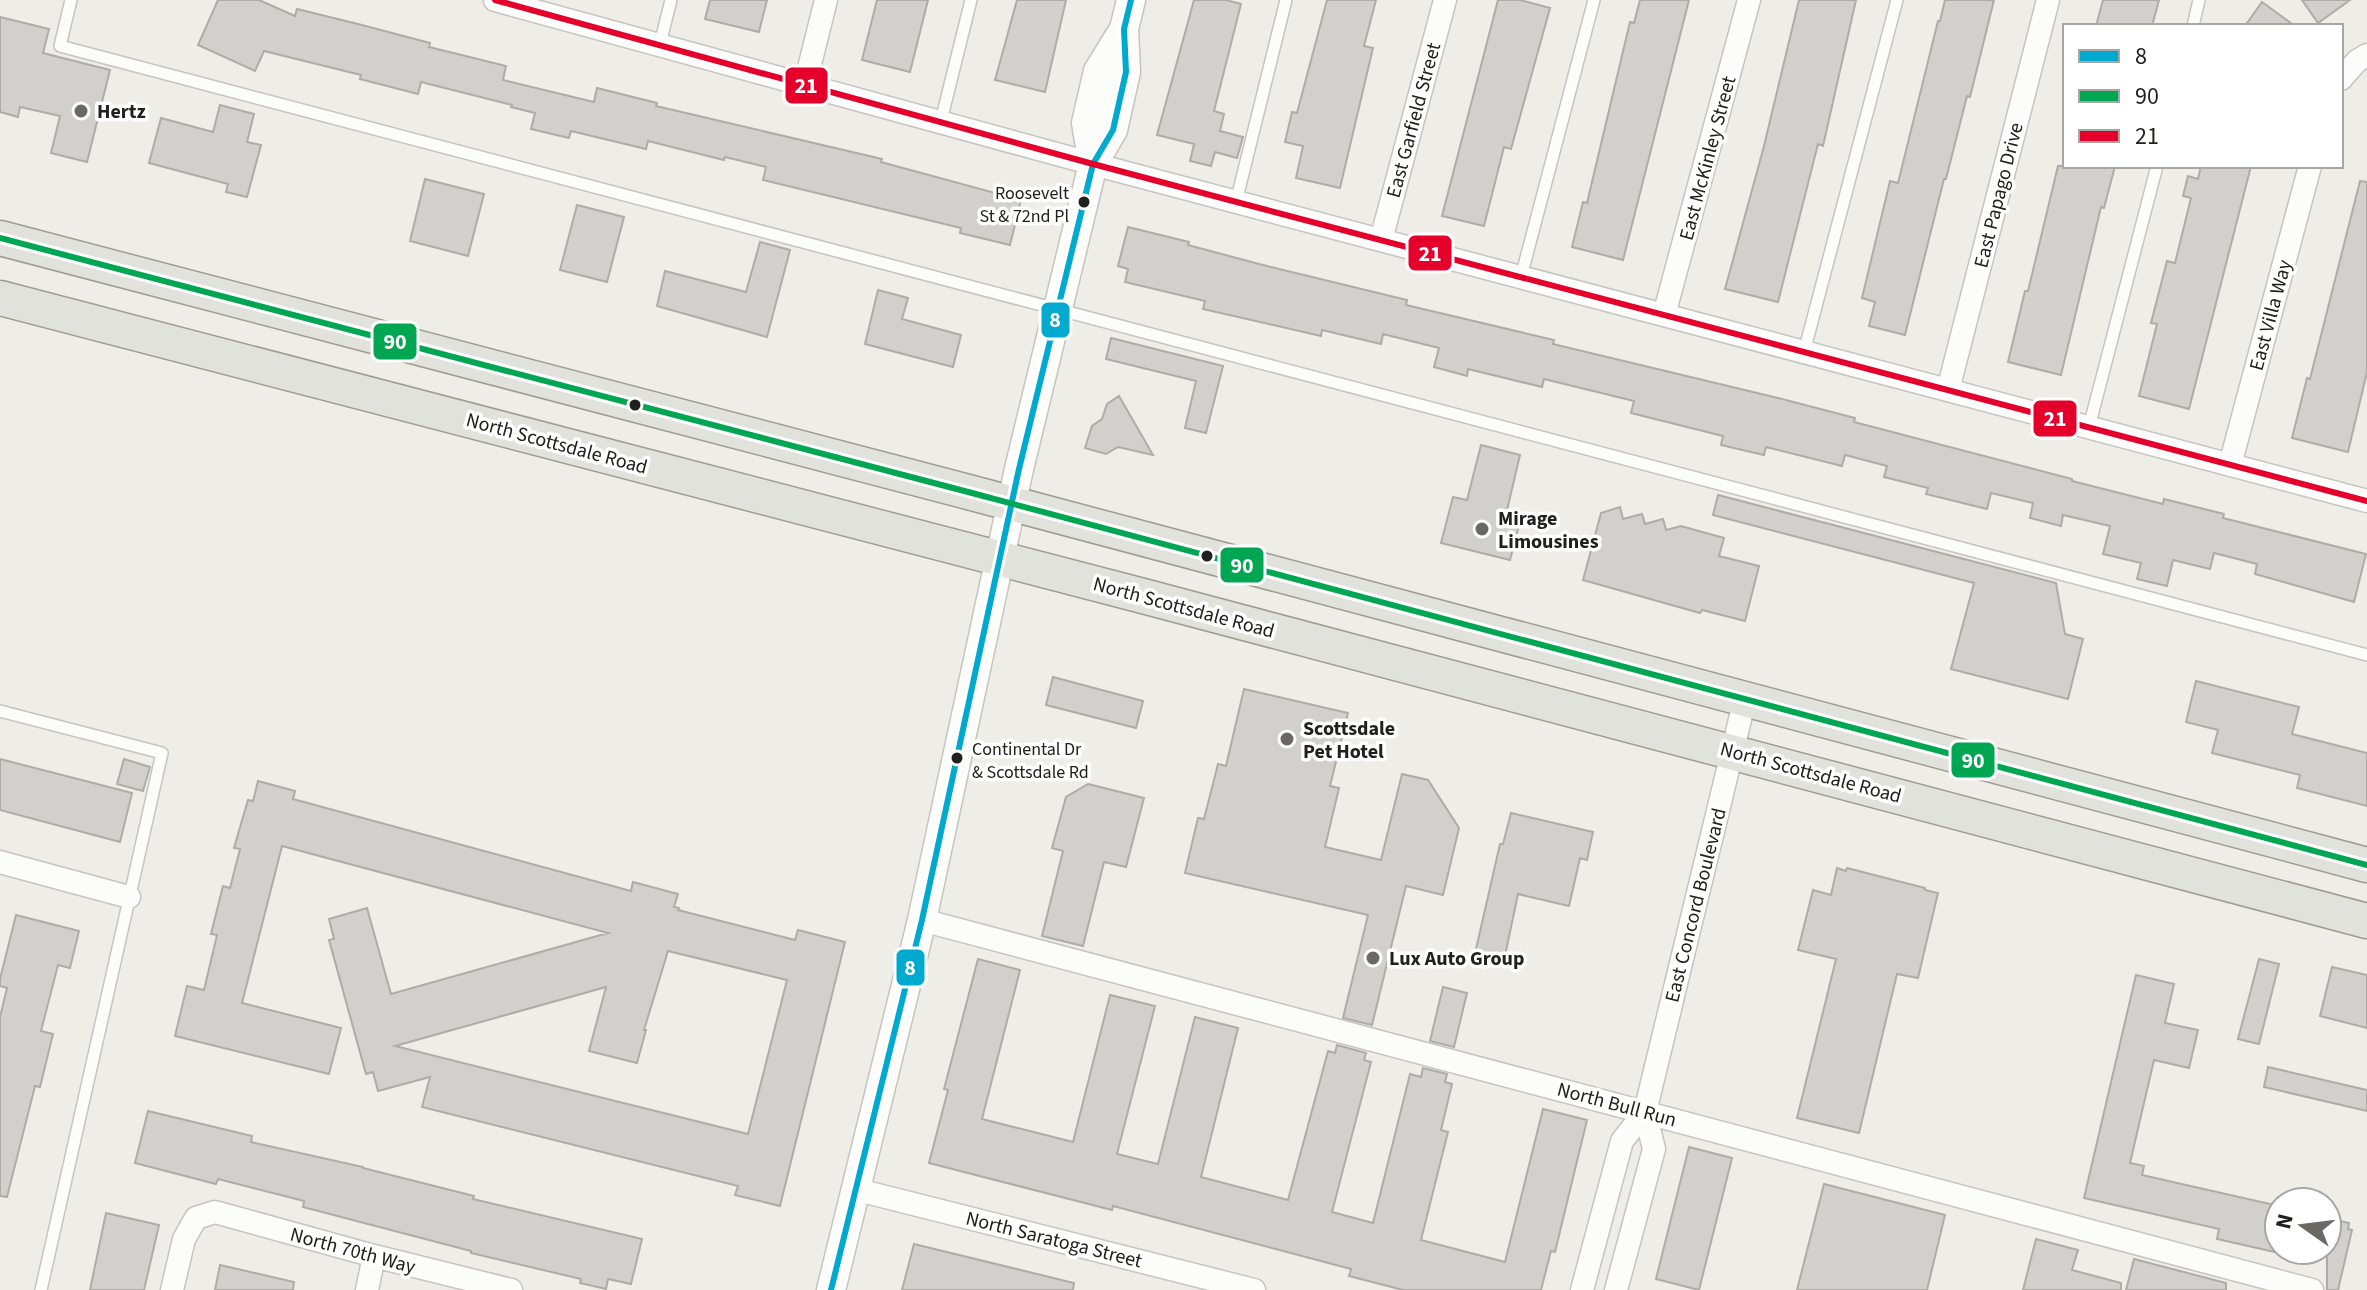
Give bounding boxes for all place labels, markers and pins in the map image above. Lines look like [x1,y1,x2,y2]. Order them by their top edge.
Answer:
place label: Hertz [97,98,146,126]
marker: Hertz [72,102,90,120]
place label: Roosevelt St & 72nd Pl [979,181,1069,229]
marker: Roosevelt St & 72nd Pl [1076,194,1092,210]
unlabelled marker [627,397,643,413]
place label: Mirage Limousines [1498,505,1599,556]
marker: Mirage Limousines [1473,520,1491,538]
unlabelled marker [1199,548,1215,564]
place label: Scottsdale Pet Hotel [1303,715,1395,766]
marker: Scottsdale Pet Hotel [1278,730,1296,748]
place label: Continental Dr & Scottsdale Rd [972,737,1089,785]
marker: Continental Dr & Scottsdale Rd [949,750,965,766]
place label: Lux Auto Group [1389,945,1524,973]
marker: Lux Auto Group [1364,949,1382,967]

